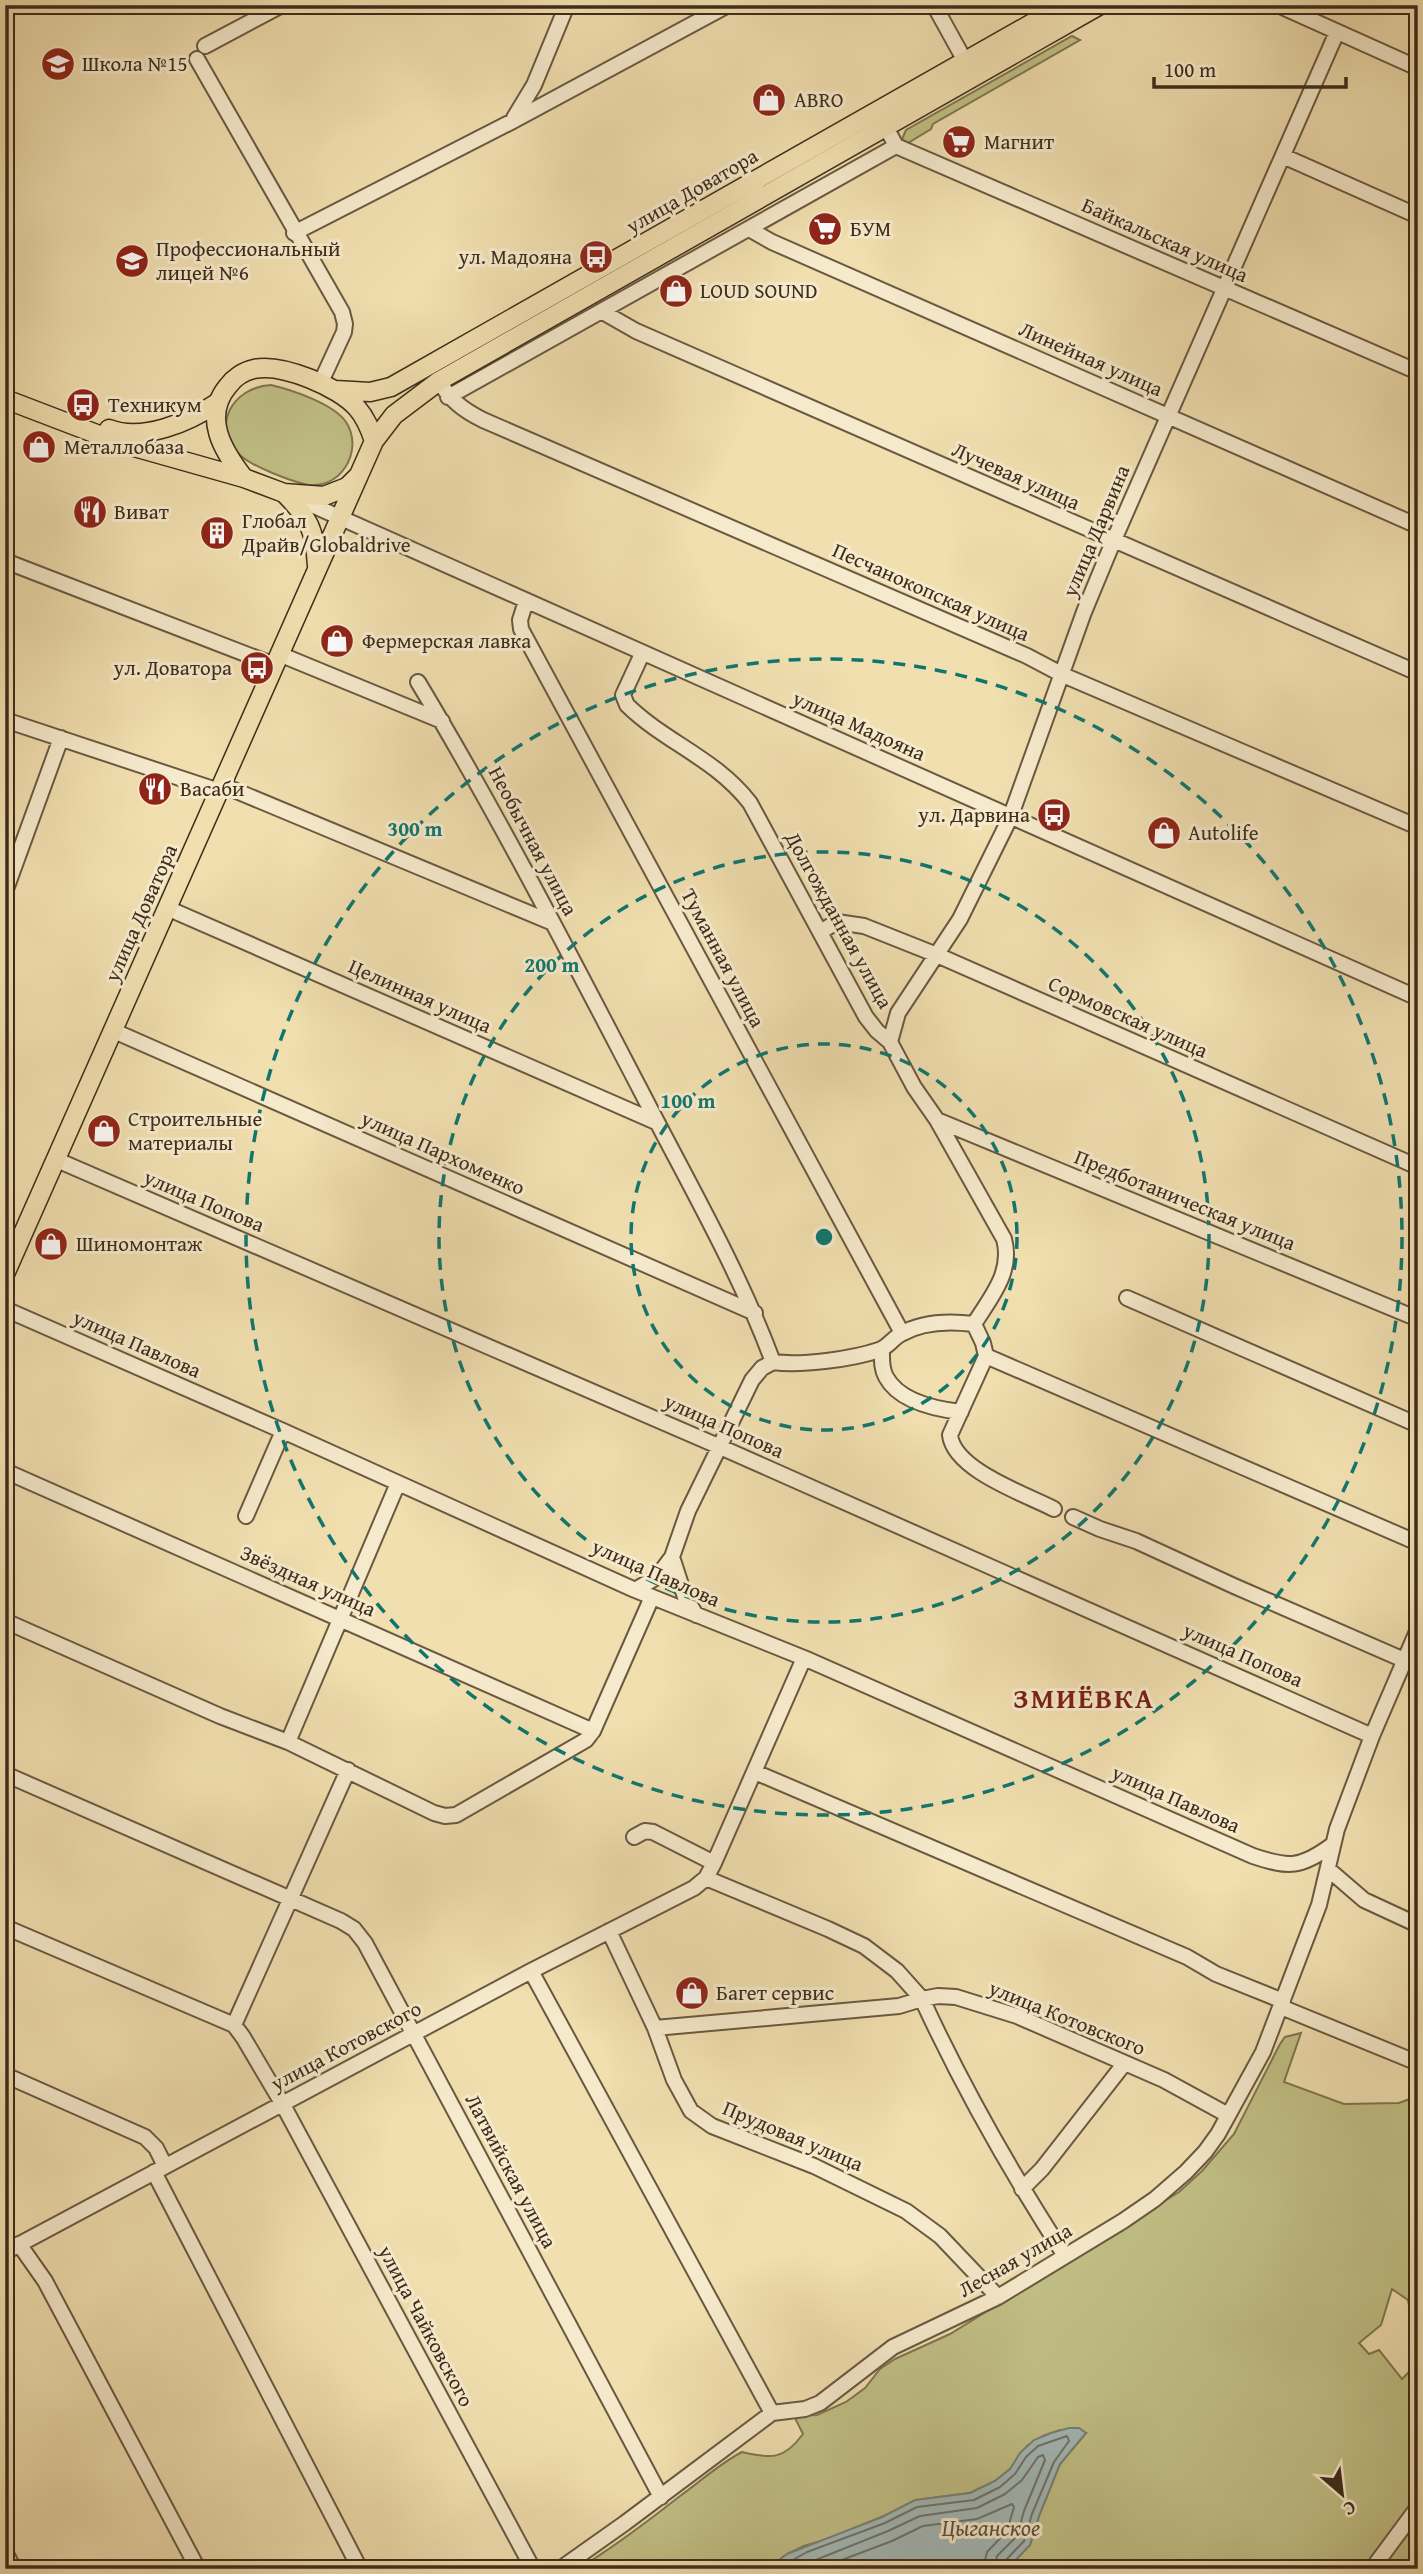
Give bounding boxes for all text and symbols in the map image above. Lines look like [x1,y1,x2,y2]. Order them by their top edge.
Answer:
school or university icon: Школа №15 [39,45,77,83]
scale bar [1154,46,1346,90]
place label: Школа №15 [82,48,188,79]
text: 100 m [1164,54,1216,85]
shop icon: ABRO [750,81,788,119]
place label: ABRO [794,84,844,115]
supermarket icon: Магнит [940,123,978,161]
place label: Магнит [984,126,1054,157]
street label: улица Доватора [619,140,764,241]
street label: Байкальская улица [1077,189,1253,290]
supermarket icon: БУМ [806,210,844,248]
place label: БУМ [850,213,891,244]
place label: Профессиональный лицей №6 [156,233,340,288]
bus stop icon: ул. Мадояна [577,238,615,276]
place label: ул. Мадояна [458,241,572,272]
school or university icon: Профессиональный лицей №6 [113,242,151,280]
shop icon: LOUD SOUND [657,272,695,310]
place label: LOUD SOUND [700,275,818,306]
street label: Линейная улица [1014,313,1168,404]
bus stop icon: Техникум [64,386,102,424]
place label: Техникум [108,389,202,420]
shop icon: Металлобаза [20,428,58,466]
place label: Металлобаза [64,431,184,462]
street label: Лучевая улица [947,433,1085,518]
street label: улица Дарвина [1053,460,1137,603]
restaurant icon: Виват [71,493,109,531]
place label: Виват [114,496,169,527]
place label: Глобал Драйв/Globaldrive [241,505,411,560]
building icon: Глобал Драйв/Globaldrive [198,514,236,552]
street label: Песчанокопская улица [828,534,1035,649]
shop icon: Фермерская лавка [318,622,356,660]
place label: Фермерская лавка [362,625,531,656]
bus stop icon: ул. Доватора [238,649,276,687]
place label: ул. Доватора [112,652,232,683]
street label: улица Мадояна [787,682,931,769]
street label: Необычная улица [481,760,586,921]
restaurant icon: Васаби [136,770,174,808]
place label: Васаби [180,773,244,804]
bus stop icon: ул. Дарвина [1035,796,1073,834]
place label: ул. Дарвина [917,799,1030,830]
text: 300 m [387,813,443,844]
shop icon: Autolife [1145,814,1183,852]
place label: Autolife [1188,817,1259,848]
street label: Долгожданная улица [777,825,901,1014]
street label: улица Доватора [96,839,185,988]
street label: Туманная улица [674,883,773,1033]
text: 200 m [524,949,580,980]
street label: Целинная улица [344,950,497,1041]
street label: Сормовская улица [1043,967,1213,1066]
text: 100 m [660,1085,716,1116]
street label: улица Пархоменко [355,1102,530,1203]
place label: Строительные материалы [128,1103,262,1158]
shop icon: Строительные материалы [85,1112,123,1150]
street label: Предботаническая улица [1070,1141,1300,1258]
street label: улица Попова [138,1161,269,1240]
shop icon: Шиномонтаж [32,1225,70,1263]
centre of rings [812,1225,836,1249]
place label: Шиномонтаж [76,1228,203,1259]
street label: улица Павлова [67,1301,206,1386]
street label: улица Попова [658,1385,789,1466]
street label: улица Павлова [586,1530,725,1615]
street label: Звёздная улица [235,1537,381,1624]
street label: улица Попова [1177,1614,1308,1695]
district label: ЗМИЁВКА [1013,1677,1155,1718]
street label: улица Павлова [1106,1756,1245,1841]
street label: улица Котовского [983,1972,1150,2063]
shop icon: Багет сервис [673,1974,711,2012]
place label: Багет сервис [716,1977,834,2008]
street label: улица Котовского [264,1993,427,2099]
street label: Латвийская улица [458,2088,565,2254]
street label: Прудовая улица [718,2092,868,2179]
street label: Лесная улица [952,2214,1077,2305]
street label: улица Чайковского [370,2238,482,2412]
north arrow [1308,2458,1378,2528]
text: С [1338,2494,1361,2524]
water label: Цыганское [942,2511,1040,2544]

